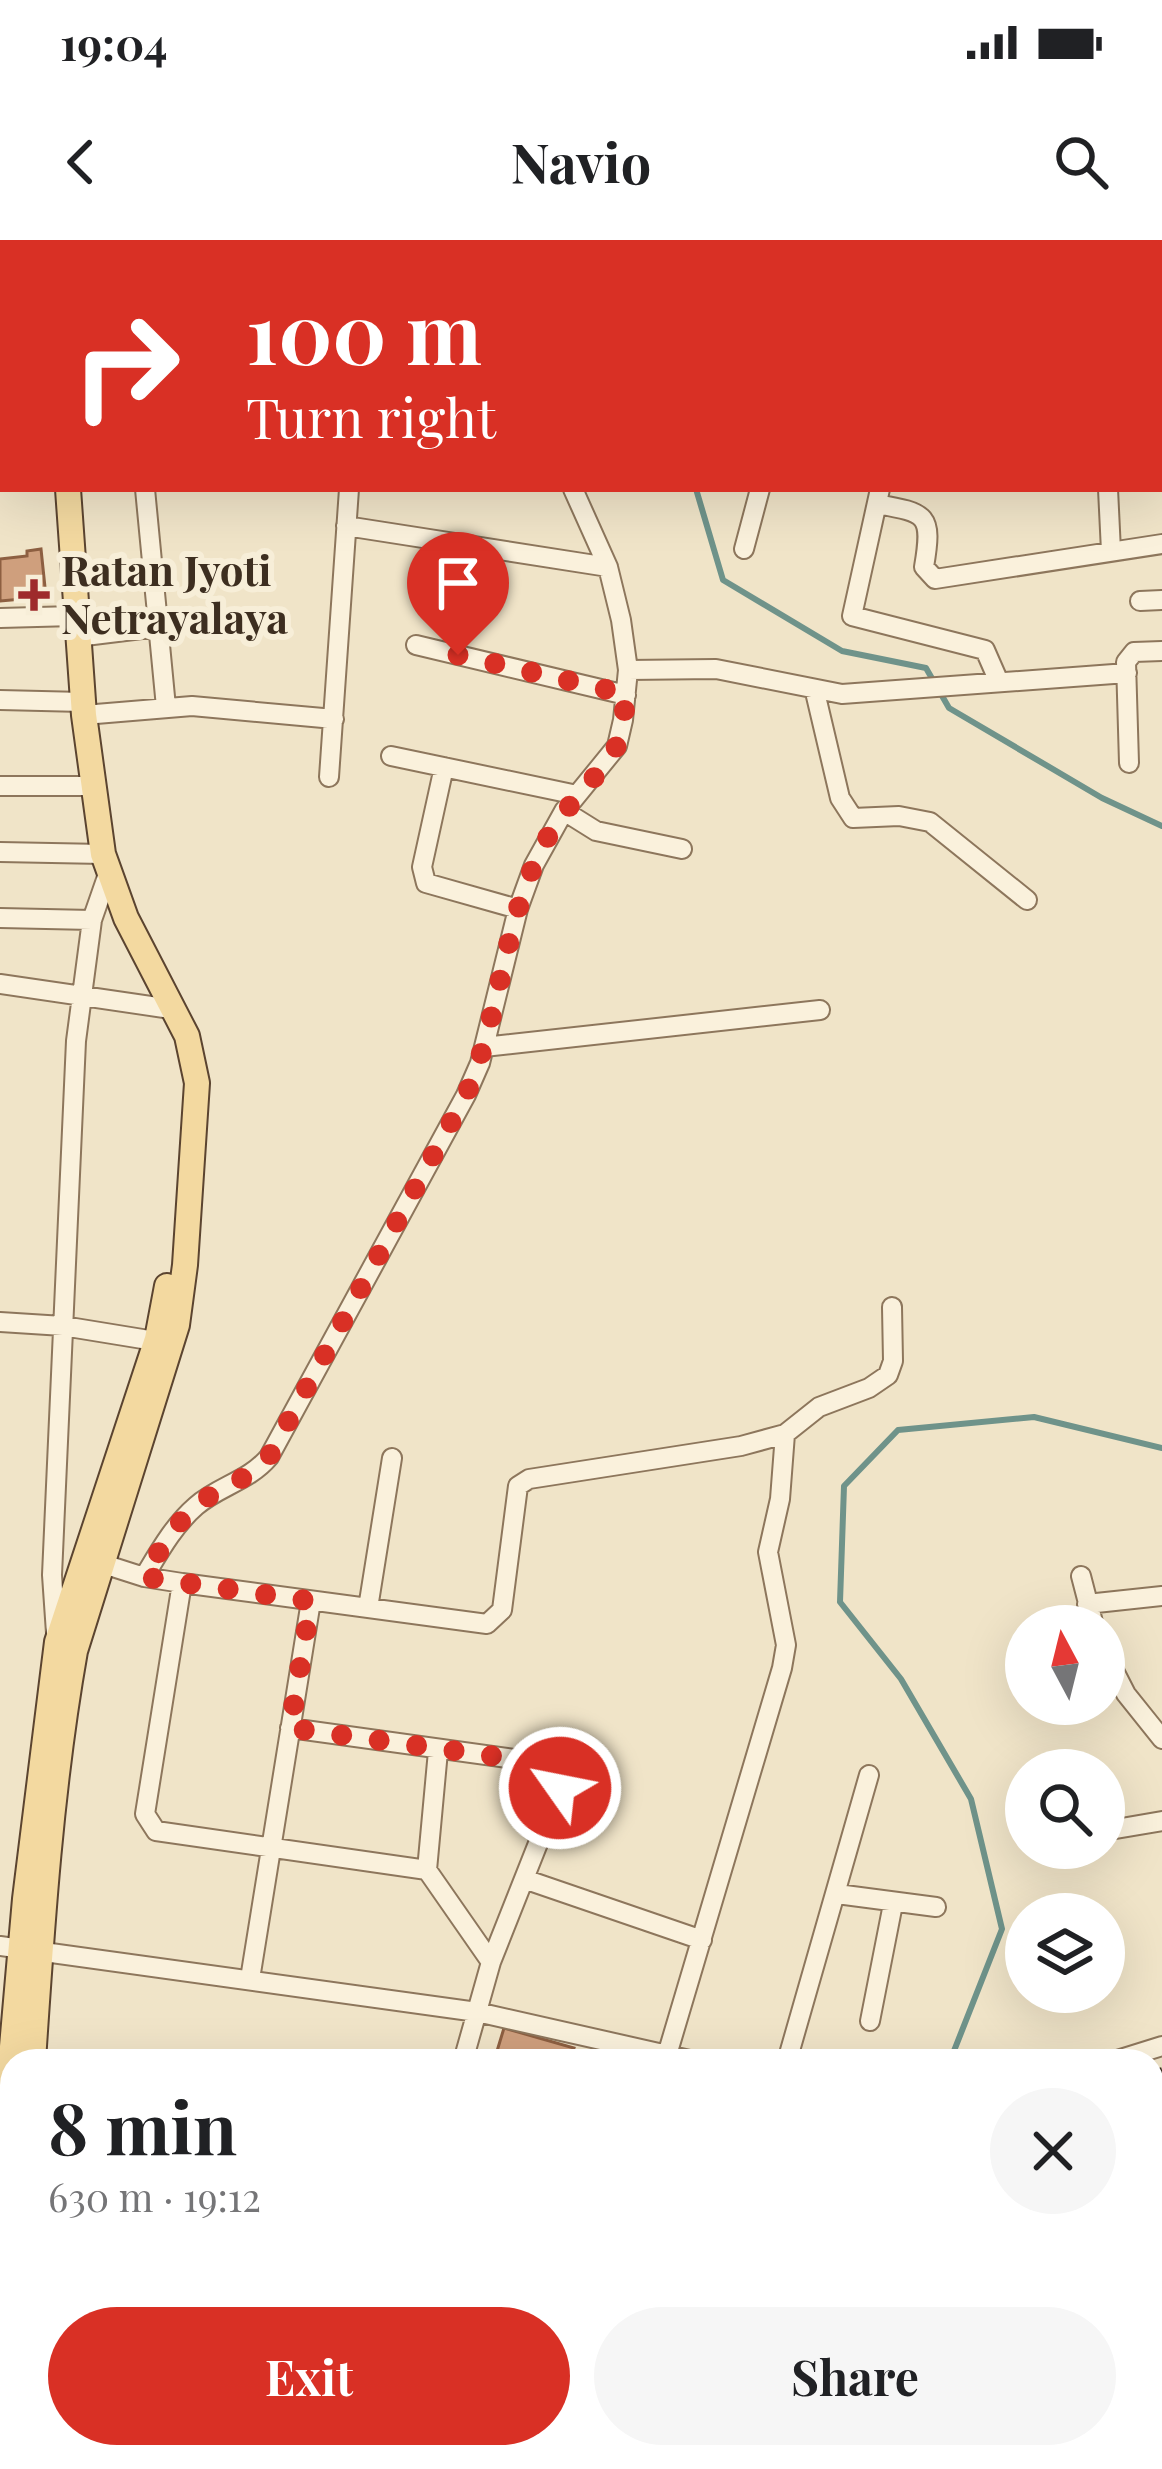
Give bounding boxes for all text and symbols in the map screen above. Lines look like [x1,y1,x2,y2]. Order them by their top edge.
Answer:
text: 19:04 [60,12,168,72]
text: Navio [511,126,651,198]
icon: back [48,129,114,195]
icon: search [1048,129,1114,195]
text: 100 m [246,274,482,386]
icon: right [48,288,204,444]
text: Turn right [246,381,496,453]
pin [407,532,509,655]
place label: Ratan Jyoti Netrayalaya [61,541,288,645]
icon: arrive [425,550,491,616]
marker: Ratan Jyoti Netrayalaya [18,579,50,611]
north arrow [1005,1605,1125,1725]
map controls [1005,1605,1125,2013]
position arrow [497,1725,623,1851]
button: search [1005,1749,1125,1869]
button: layers [1005,1893,1125,2013]
text: 8 min [48,2077,237,2173]
button: close [990,2088,1116,2214]
text: 630 m · 19:12 [48,2170,261,2222]
button: Exit [48,2307,570,2445]
button: Share [594,2307,1116,2445]

